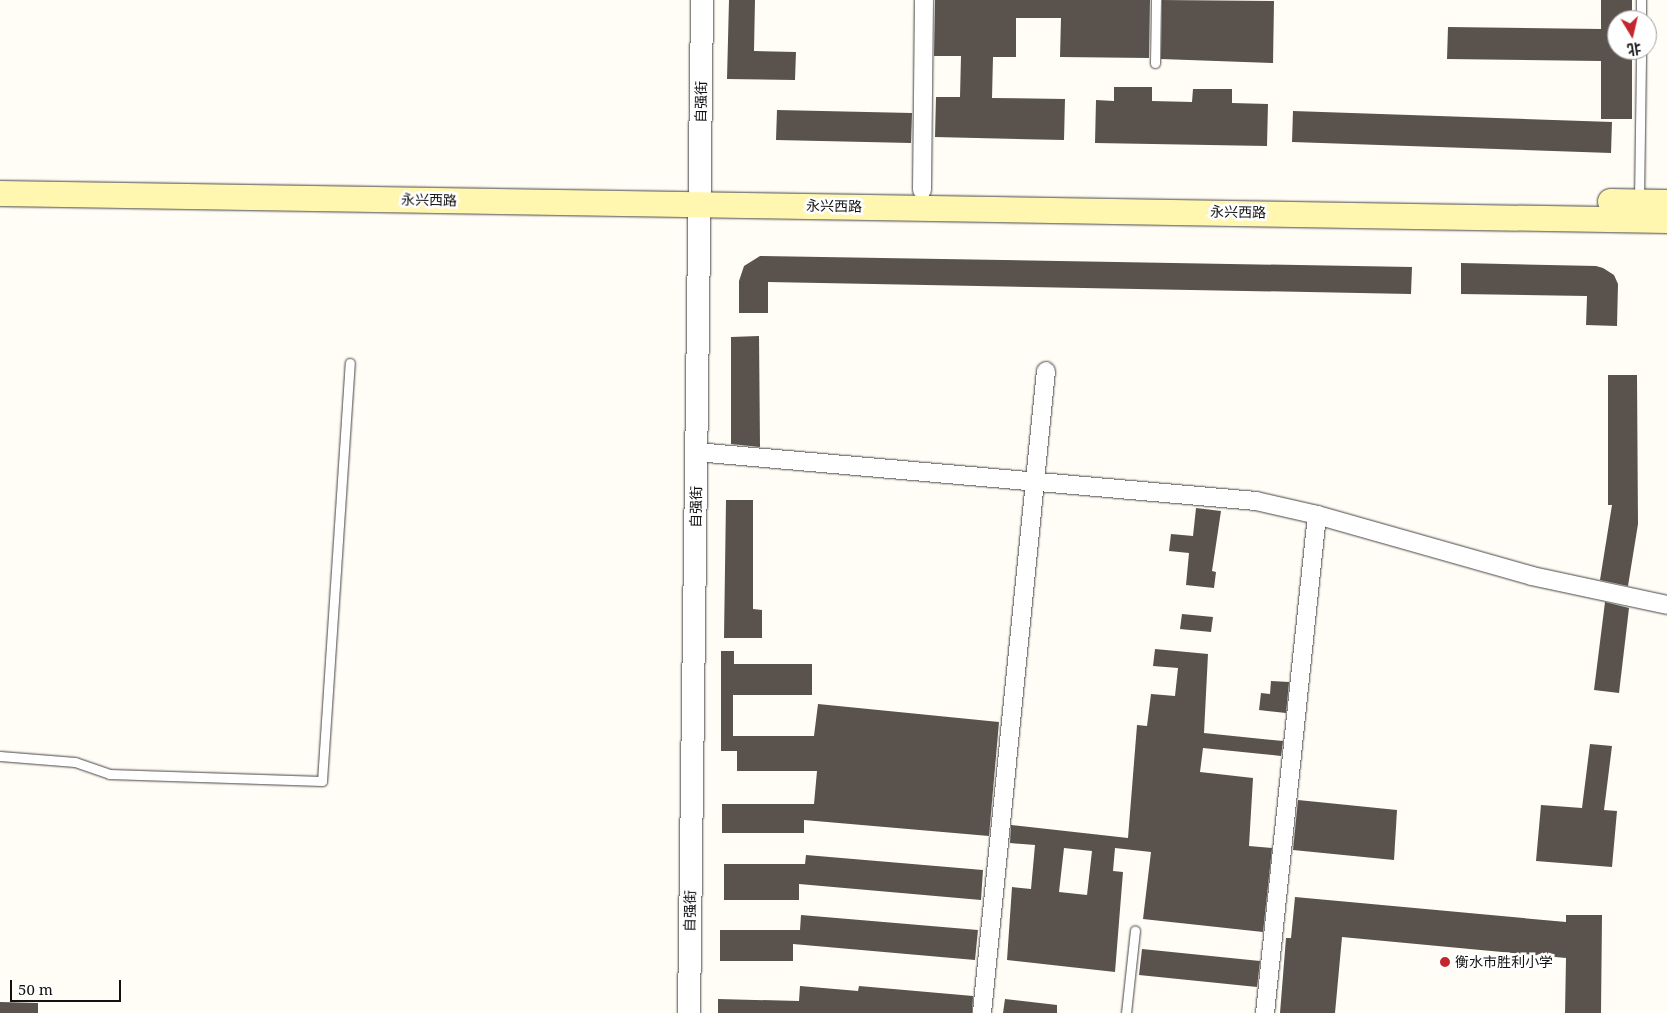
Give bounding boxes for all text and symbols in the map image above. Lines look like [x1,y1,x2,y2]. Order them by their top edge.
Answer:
north arrow [1607,10,1657,60]
text: 北 [1626,39,1643,60]
street label: 自强街 [692,81,710,123]
street label: 永兴西路 [401,191,457,209]
street label: 永兴西路 [806,197,862,215]
street label: 永兴西路 [1210,203,1266,221]
street label: 自强街 [687,486,705,528]
street label: 自强街 [681,890,699,932]
place label: 衡水市胜利小学 [1455,954,1553,970]
marker: 衡水市胜利小学 [1439,956,1451,968]
scale bar [12,970,124,1002]
text: 50 m [18,979,53,999]

